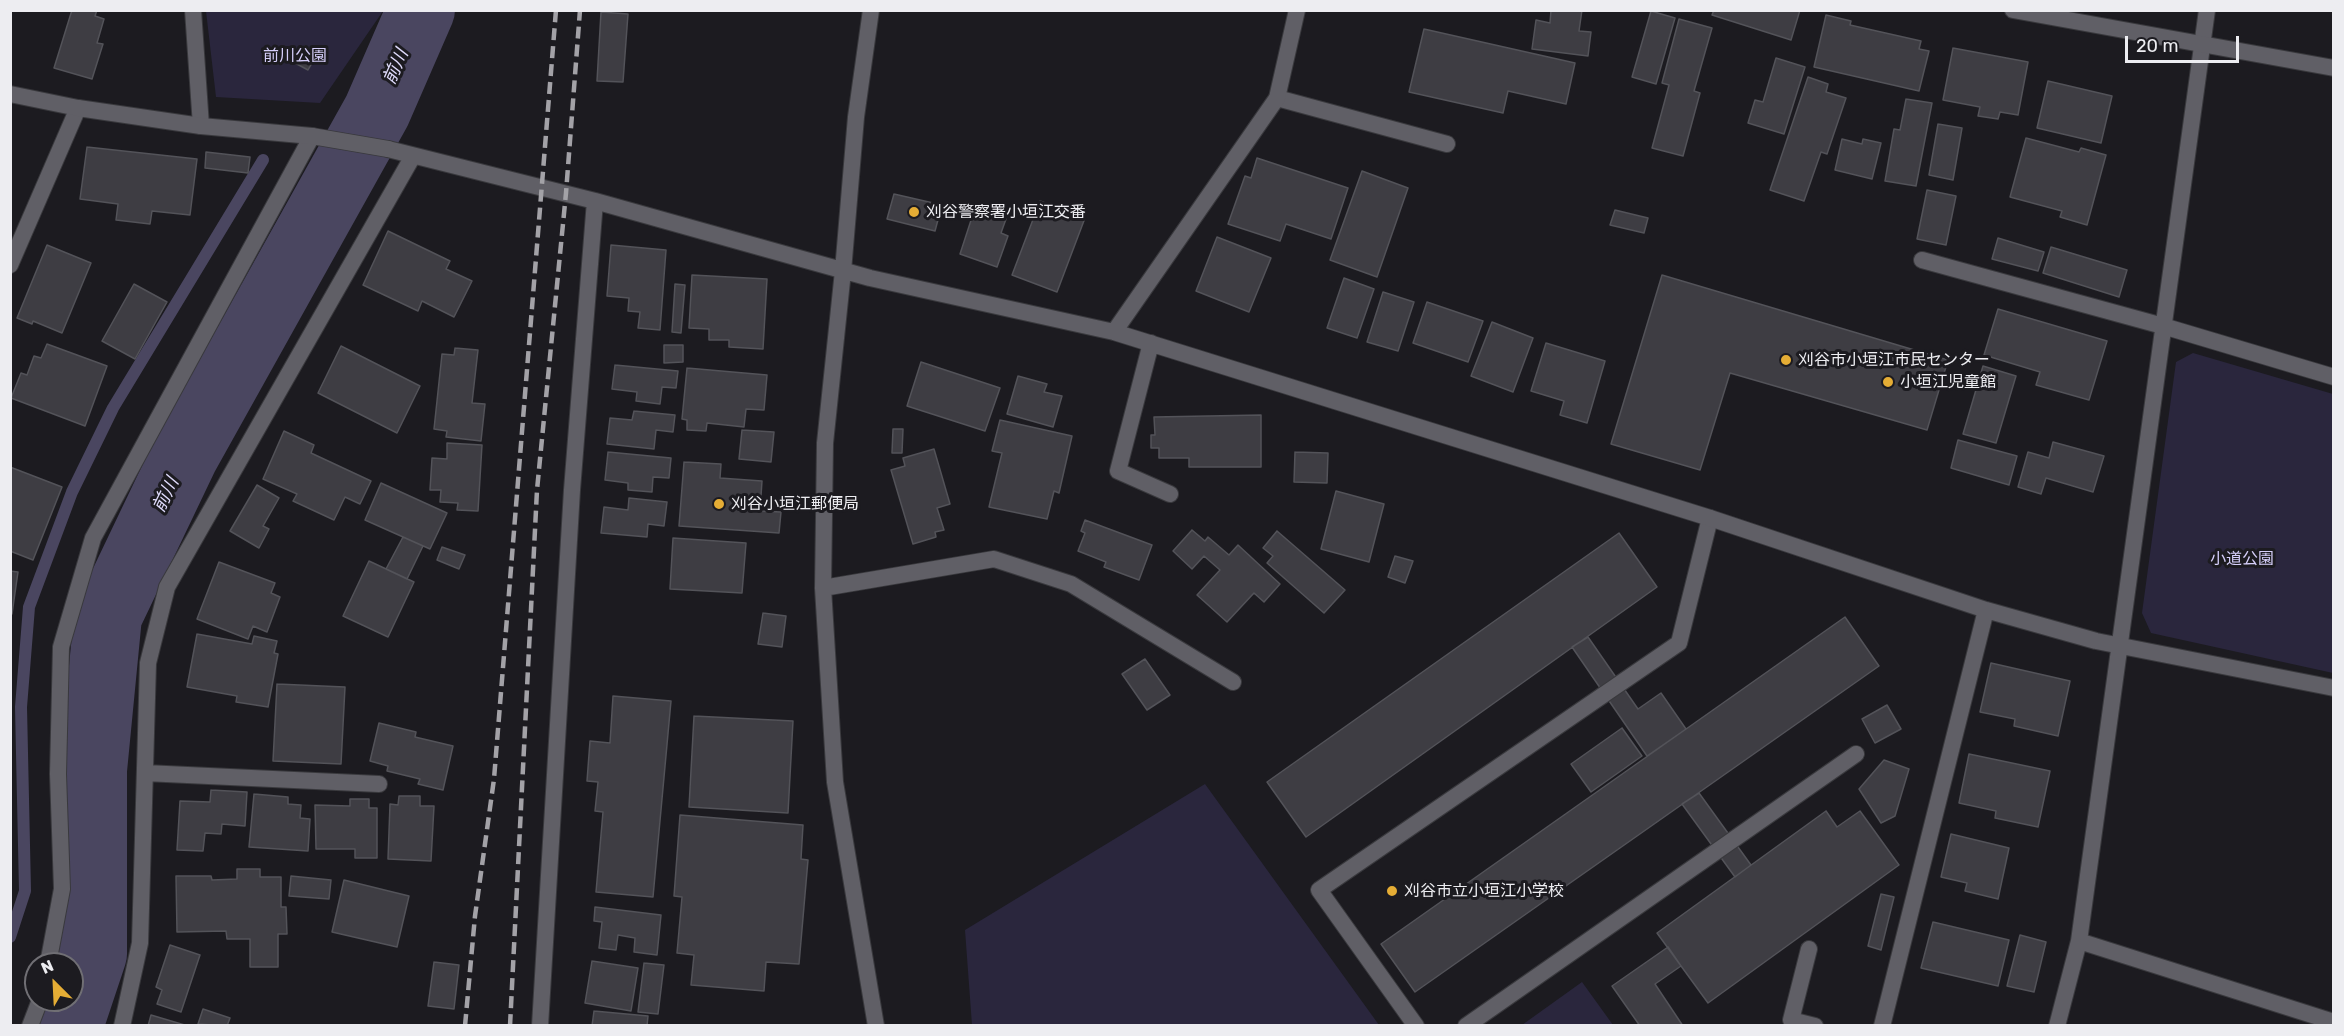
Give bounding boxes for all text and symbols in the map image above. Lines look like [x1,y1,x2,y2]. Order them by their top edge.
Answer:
scale bar [2128,24,2242,62]
text: 20 m [2136,35,2178,57]
park label: 前川公園 [263,46,327,66]
water label: 前川 [379,46,413,88]
place label: 刈谷警察署小垣江交番 [926,202,1086,222]
marker: 刈谷警察署小垣江交番 [907,205,921,219]
place label: 刈谷市小垣江市民センター [1798,350,1990,370]
marker: 刈谷市小垣江市民センター [1779,353,1793,367]
place label: 小垣江児童館 [1900,372,1996,392]
marker: 小垣江児童館 [1881,375,1895,389]
water label: 前川 [148,474,184,516]
place label: 刈谷小垣江郵便局 [731,494,859,514]
marker: 刈谷小垣江郵便局 [712,497,726,511]
park label: 小道公園 [2210,549,2274,569]
place label: 刈谷市立小垣江小学校 [1404,881,1564,901]
marker: 刈谷市立小垣江小学校 [1385,884,1399,898]
north arrow [24,952,84,1012]
text: N [38,956,56,978]

